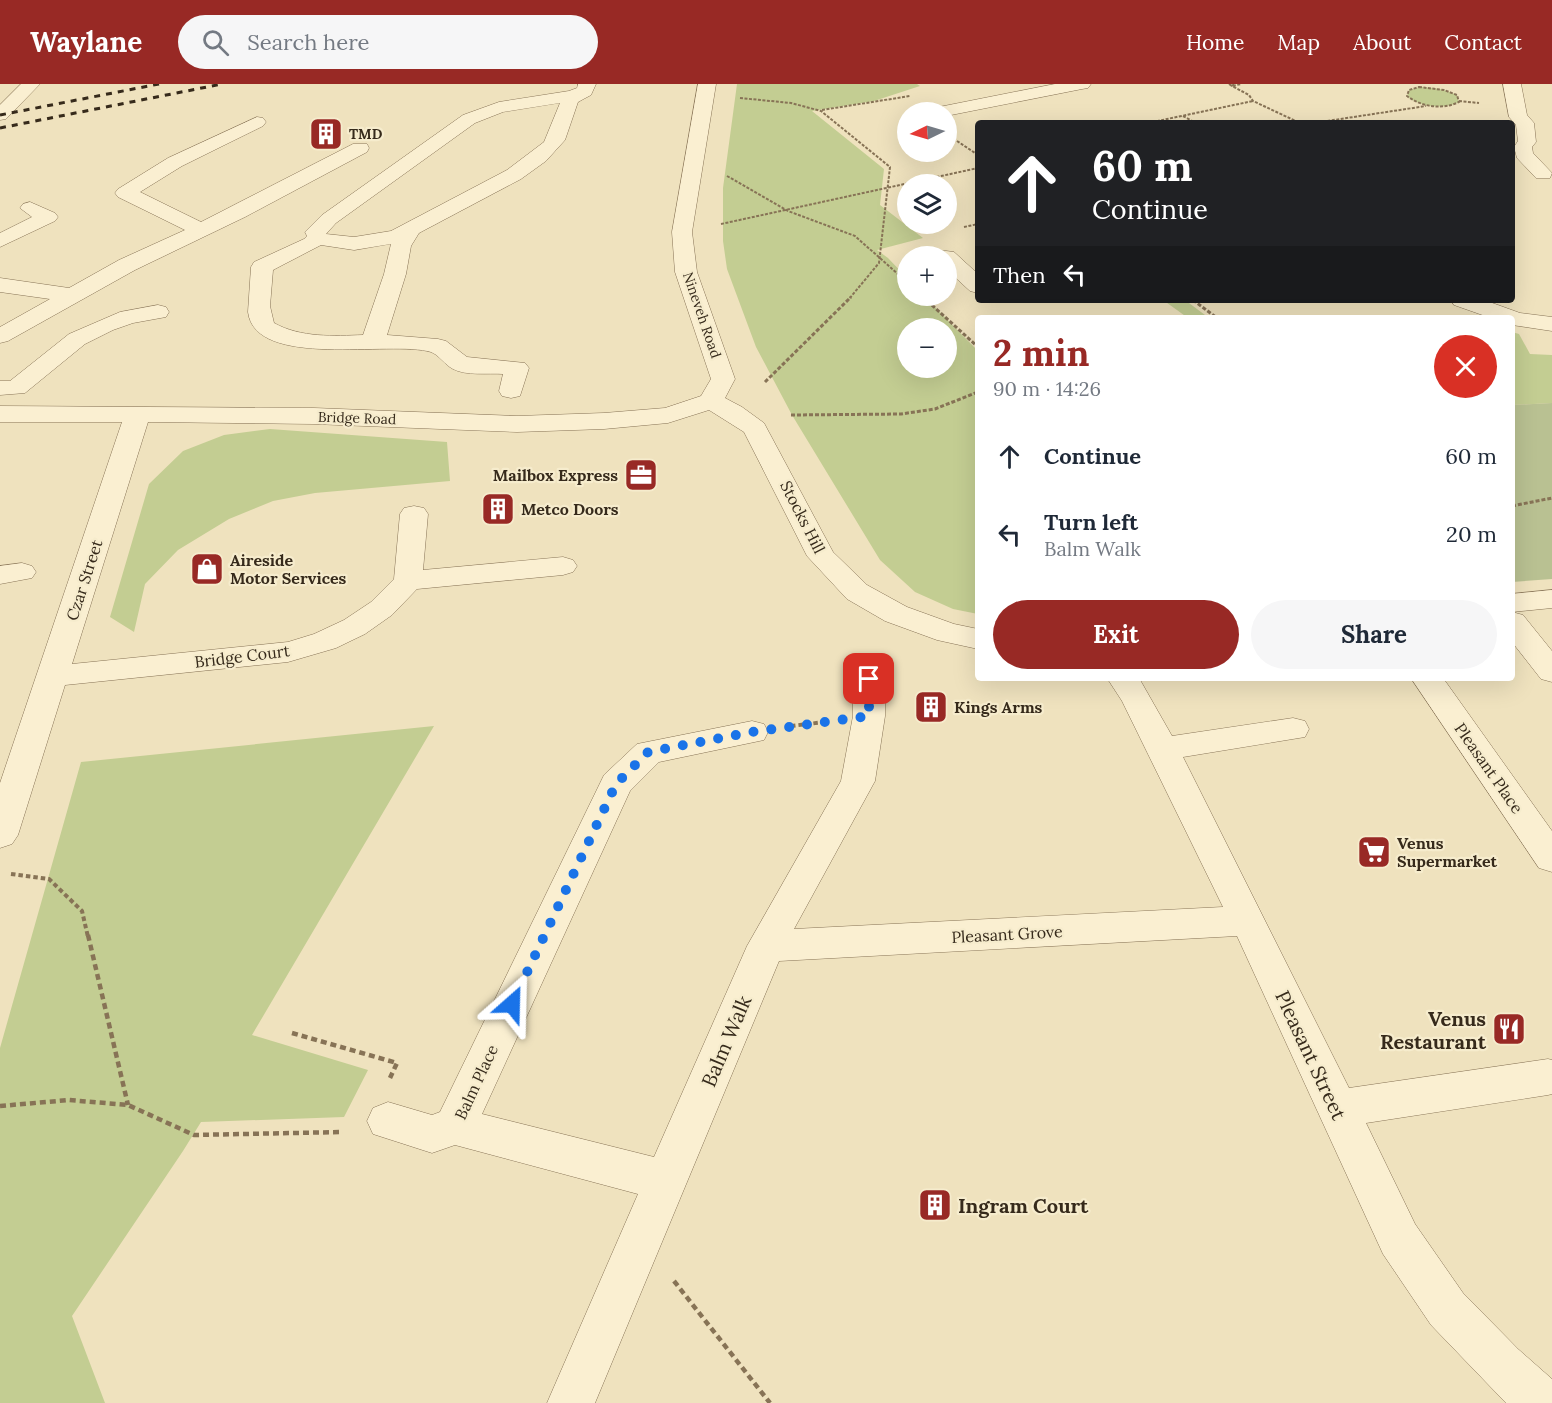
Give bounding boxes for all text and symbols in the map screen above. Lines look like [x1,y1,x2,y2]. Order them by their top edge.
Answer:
search box [178,15,598,69]
text: Waylane [30,24,142,60]
icon: search [199,26,232,59]
text: Search here [247,28,370,56]
text: Home [1186,29,1244,56]
text: Map [1277,29,1320,56]
text: About [1353,29,1411,56]
text: Contact [1444,29,1522,56]
north arrow [897,102,957,162]
map controls [897,102,957,378]
building icon: TMD [308,116,344,152]
place label: TMD [349,125,383,143]
text: 60 m [1092,139,1193,193]
icon: ahead [993,144,1071,222]
button: layers [897,174,957,234]
text: Continue [1092,192,1208,226]
button: + [897,246,957,306]
icon: left [1058,258,1091,291]
text: Then [993,261,1046,289]
street label: Nineveh Road [679,270,725,360]
button: − [897,318,957,378]
text: 2 min [993,330,1090,376]
button: close [1434,335,1497,398]
text: 90 m · 14:26 [993,376,1101,401]
street label: Bridge Road [318,408,396,428]
icon: ahead [993,440,1026,473]
text: Continue [1044,442,1141,470]
text: 60 m [1445,442,1497,470]
office icon: Mailbox Express [623,457,659,493]
place label: Mailbox Express [493,465,618,485]
street label: Stocks Hill [776,477,830,557]
building icon: Metco Doors [480,491,516,527]
place label: Metco Doors [521,499,619,519]
text: Turn left [1044,508,1138,536]
icon: left [993,518,1026,551]
text: 20 m [1446,520,1497,548]
street label: Czar Street [62,536,107,623]
text: Balm Walk [1044,536,1141,561]
place label: Aireside Motor Services [230,550,347,588]
shop icon: Aireside Motor Services [189,551,225,587]
button: Exit [993,600,1239,669]
button: Share [1251,600,1497,669]
street label: Bridge Court [193,640,292,672]
pin [843,653,894,704]
icon: arrive [852,662,885,695]
building icon: Kings Arms [913,689,949,725]
place label: Kings Arms [954,697,1043,717]
street label: Pleasant Place [1450,719,1528,817]
place label: Venus Supermarket [1397,833,1498,871]
supermarket icon: Venus Supermarket [1356,834,1392,870]
street label: Pleasant Grove [951,921,1063,947]
position arrow [480,972,544,1036]
street label: Pleasant Street [1270,986,1352,1124]
street label: Balm Walk [696,991,757,1091]
place label: Venus Restaurant [1380,1006,1487,1054]
restaurant icon: Venus Restaurant [1491,1011,1527,1047]
street label: Balm Place [450,1041,502,1123]
building icon: Ingram Court [917,1187,953,1223]
place label: Ingram Court [958,1193,1089,1218]

